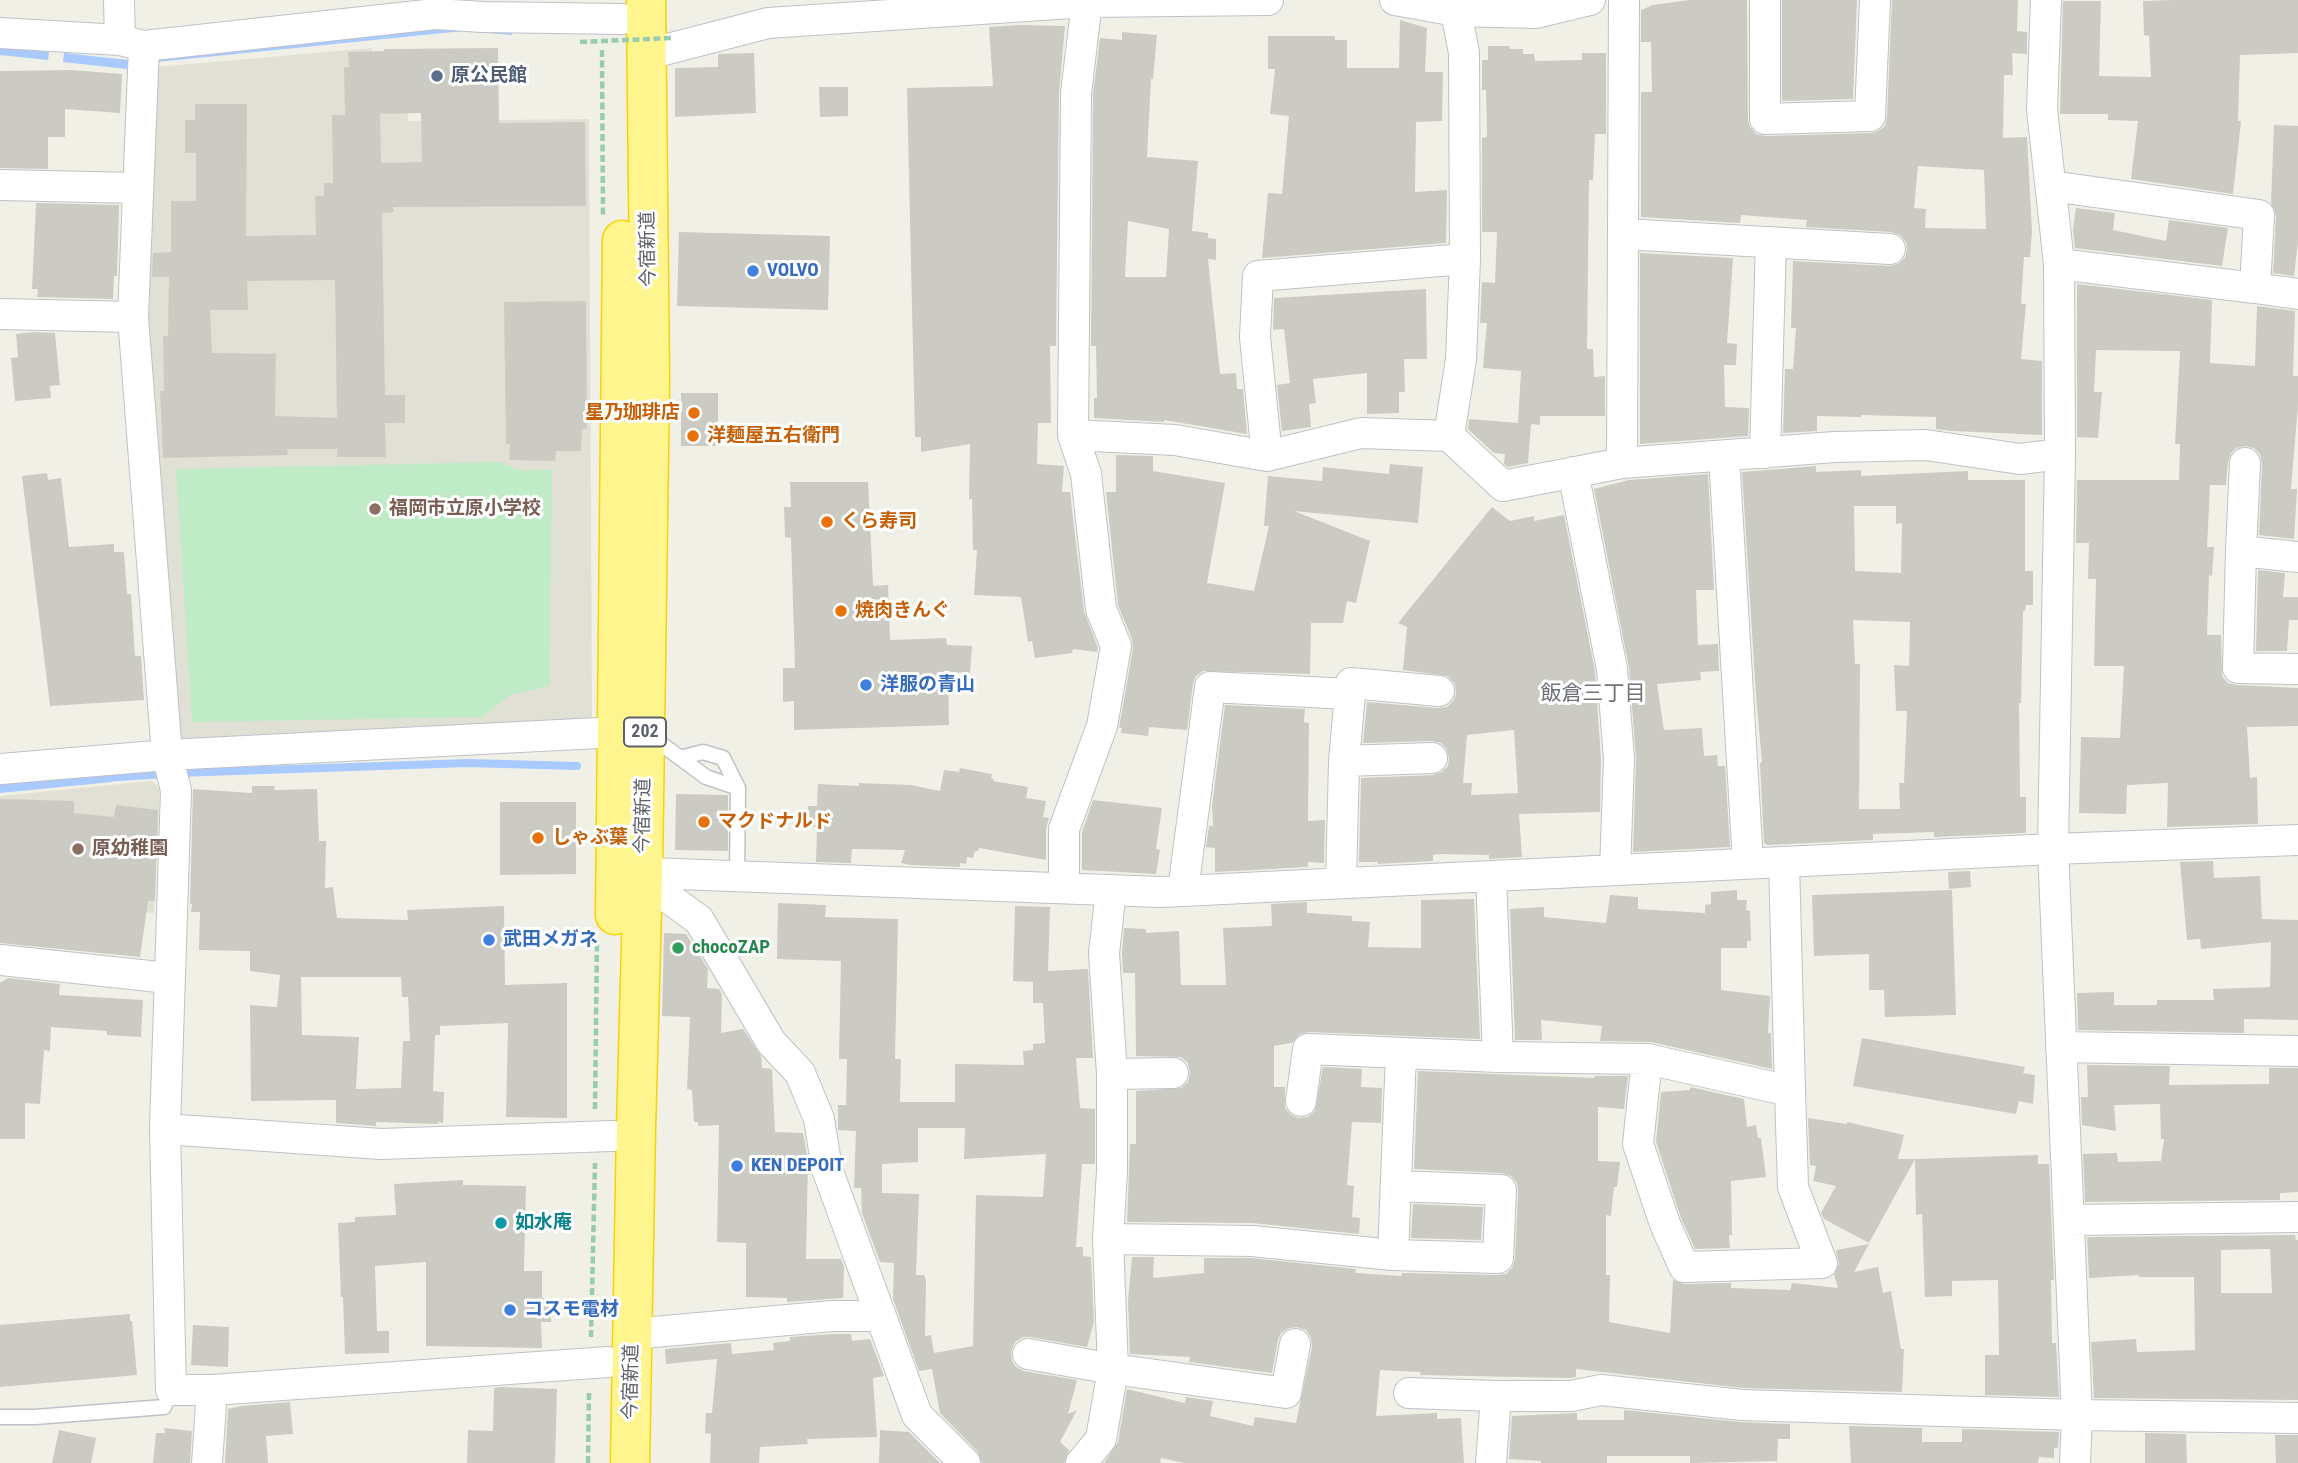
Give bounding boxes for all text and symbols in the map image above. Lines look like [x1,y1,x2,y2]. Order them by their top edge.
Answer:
place label: 原公民館 [451,65,527,87]
marker: 原公民館 [429,68,445,84]
street label: 今宿新道 [637,211,661,287]
place label: VOLVO [767,260,819,282]
marker: VOLVO [745,263,761,279]
place label: 星乃珈琲店 [585,402,680,424]
marker: 星乃珈琲店 [686,405,702,421]
place label: 洋麺屋五右衛門 [707,425,840,447]
marker: 洋麺屋五右衛門 [685,428,701,444]
place label: 福岡市立原小学校 [389,498,541,520]
marker: 福岡市立原小学校 [367,501,383,517]
place label: くら寿司 [841,511,917,533]
marker: くら寿司 [819,514,835,530]
place label: 焼肉きんぐ [855,600,950,622]
marker: 焼肉きんぐ [833,603,849,619]
place label: 洋服の青山 [880,674,975,696]
marker: 洋服の青山 [858,677,874,693]
district label: 飯倉三丁目 [1541,682,1645,708]
road number: 202 [624,718,666,746]
street label: 今宿新道 [632,778,656,854]
place label: マクドナルド [718,811,832,833]
marker: マクドナルド [696,814,712,830]
place label: しゃぶ葉 [552,827,628,849]
marker: しゃぶ葉 [530,830,546,846]
place label: 原幼稚園 [92,838,168,860]
marker: 原幼稚園 [70,841,86,857]
place label: 武田メガネ [503,929,598,951]
marker: 武田メガネ [481,932,497,948]
place label: chocoZAP [692,937,770,959]
marker: chocoZAP [670,940,686,956]
place label: KEN DEPOIT [751,1155,844,1177]
marker: KEN DEPOIT [729,1158,745,1174]
place label: 如水庵 [515,1212,572,1234]
marker: 如水庵 [493,1215,509,1231]
place label: コスモ電材 [524,1299,619,1321]
marker: コスモ電材 [502,1302,518,1318]
street label: 今宿新道 [620,1344,644,1420]

